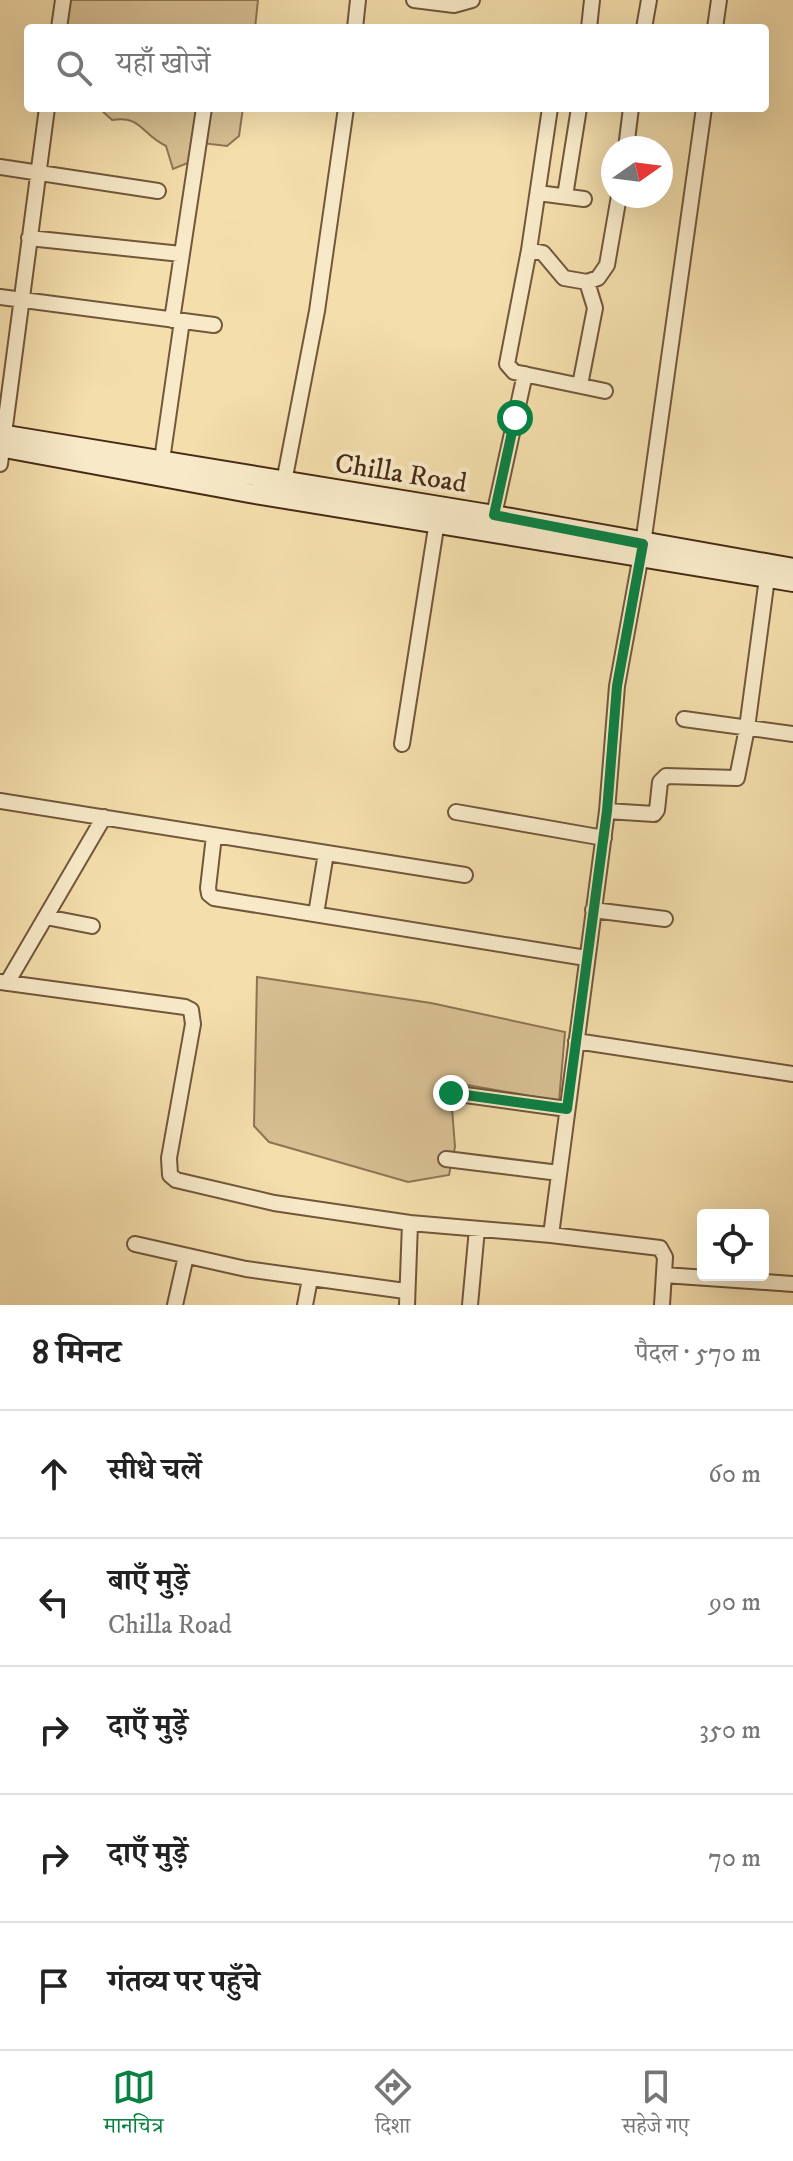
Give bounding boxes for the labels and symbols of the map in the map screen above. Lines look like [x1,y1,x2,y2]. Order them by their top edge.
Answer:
north arrow [601,136,673,208]
route start [497,400,533,436]
street label: Chilla Road [332,446,469,501]
route end [433,1075,469,1111]

